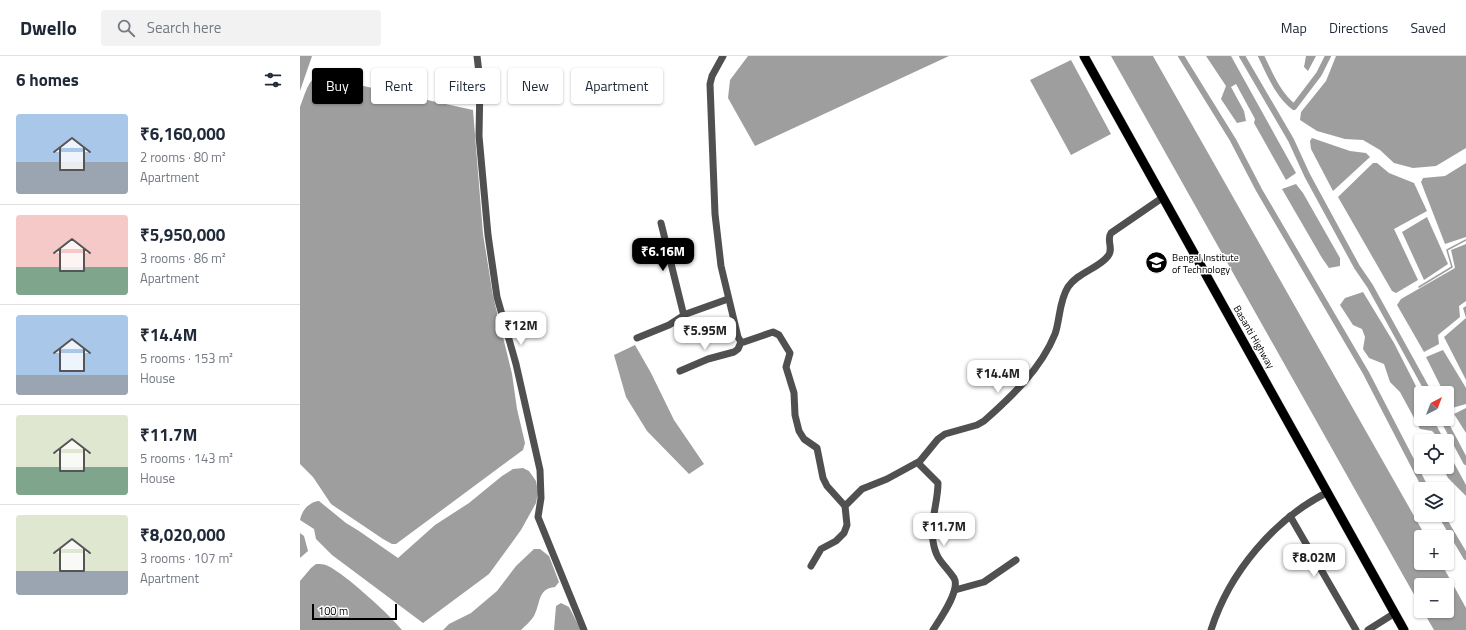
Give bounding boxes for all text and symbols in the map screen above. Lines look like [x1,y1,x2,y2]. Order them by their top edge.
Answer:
search box [101,10,381,46]
text: Dwello [20,13,77,42]
text: Search here [147,16,221,39]
icon: search [115,17,137,39]
text: Map [1281,17,1307,38]
text: Directions [1329,17,1388,38]
text: Saved [1410,17,1446,38]
text: 6 homes [16,67,79,93]
chip: Buy [312,68,363,104]
chip: Rent [371,68,427,104]
chip: Filters [435,68,500,104]
chip: New [508,68,563,104]
chip: Apartment [571,68,663,104]
icon: filters [262,69,284,91]
text: ₹6,160,000 [140,121,225,147]
icon: home [48,130,96,178]
text: 2 rooms · 80 m² [140,147,226,167]
text: Apartment [140,167,199,187]
text: ₹5,950,000 [140,222,225,248]
icon: home [48,231,96,279]
pin: ₹6.16M [630,238,696,272]
text: ₹6.16M [641,241,685,261]
text: 3 rooms · 86 m² [140,248,226,268]
school or university icon: Bengal Institute of Technology [1143,250,1169,276]
place label: Bengal Institute of Technology [1172,250,1239,277]
text: Apartment [140,268,199,288]
street label: Basanti Highway [1230,303,1278,372]
pin: ₹12M [497,312,545,346]
text: ₹12M [504,315,538,335]
pin: ₹5.95M [672,317,738,351]
text: ₹5.95M [683,320,727,340]
text: ₹14.4M [140,322,197,348]
icon: home [48,331,96,379]
text: 5 rooms · 153 m² [140,348,233,368]
pin: ₹14.4M [965,360,1031,394]
text: ₹14.4M [976,363,1020,383]
text: House [140,368,175,388]
north arrow [1414,386,1454,426]
map controls [1414,386,1454,618]
text: ₹11.7M [140,422,197,448]
icon: home [48,431,96,479]
button: locate [1414,434,1454,474]
text: 5 rooms · 143 m² [140,448,233,468]
text: House [140,468,175,488]
button: layers [1414,482,1454,522]
pin: ₹11.7M [911,513,977,547]
text: ₹11.7M [922,516,966,536]
text: ₹8,020,000 [140,522,225,548]
button: + [1414,530,1454,570]
icon: home [48,531,96,579]
pin: ₹8.02M [1281,544,1347,578]
text: ₹8.02M [1292,547,1336,567]
text: 3 rooms · 107 m² [140,548,233,568]
text: Apartment [140,568,199,588]
button: − [1414,578,1454,618]
scale bar [312,602,397,621]
text: 100 m [318,603,348,619]

